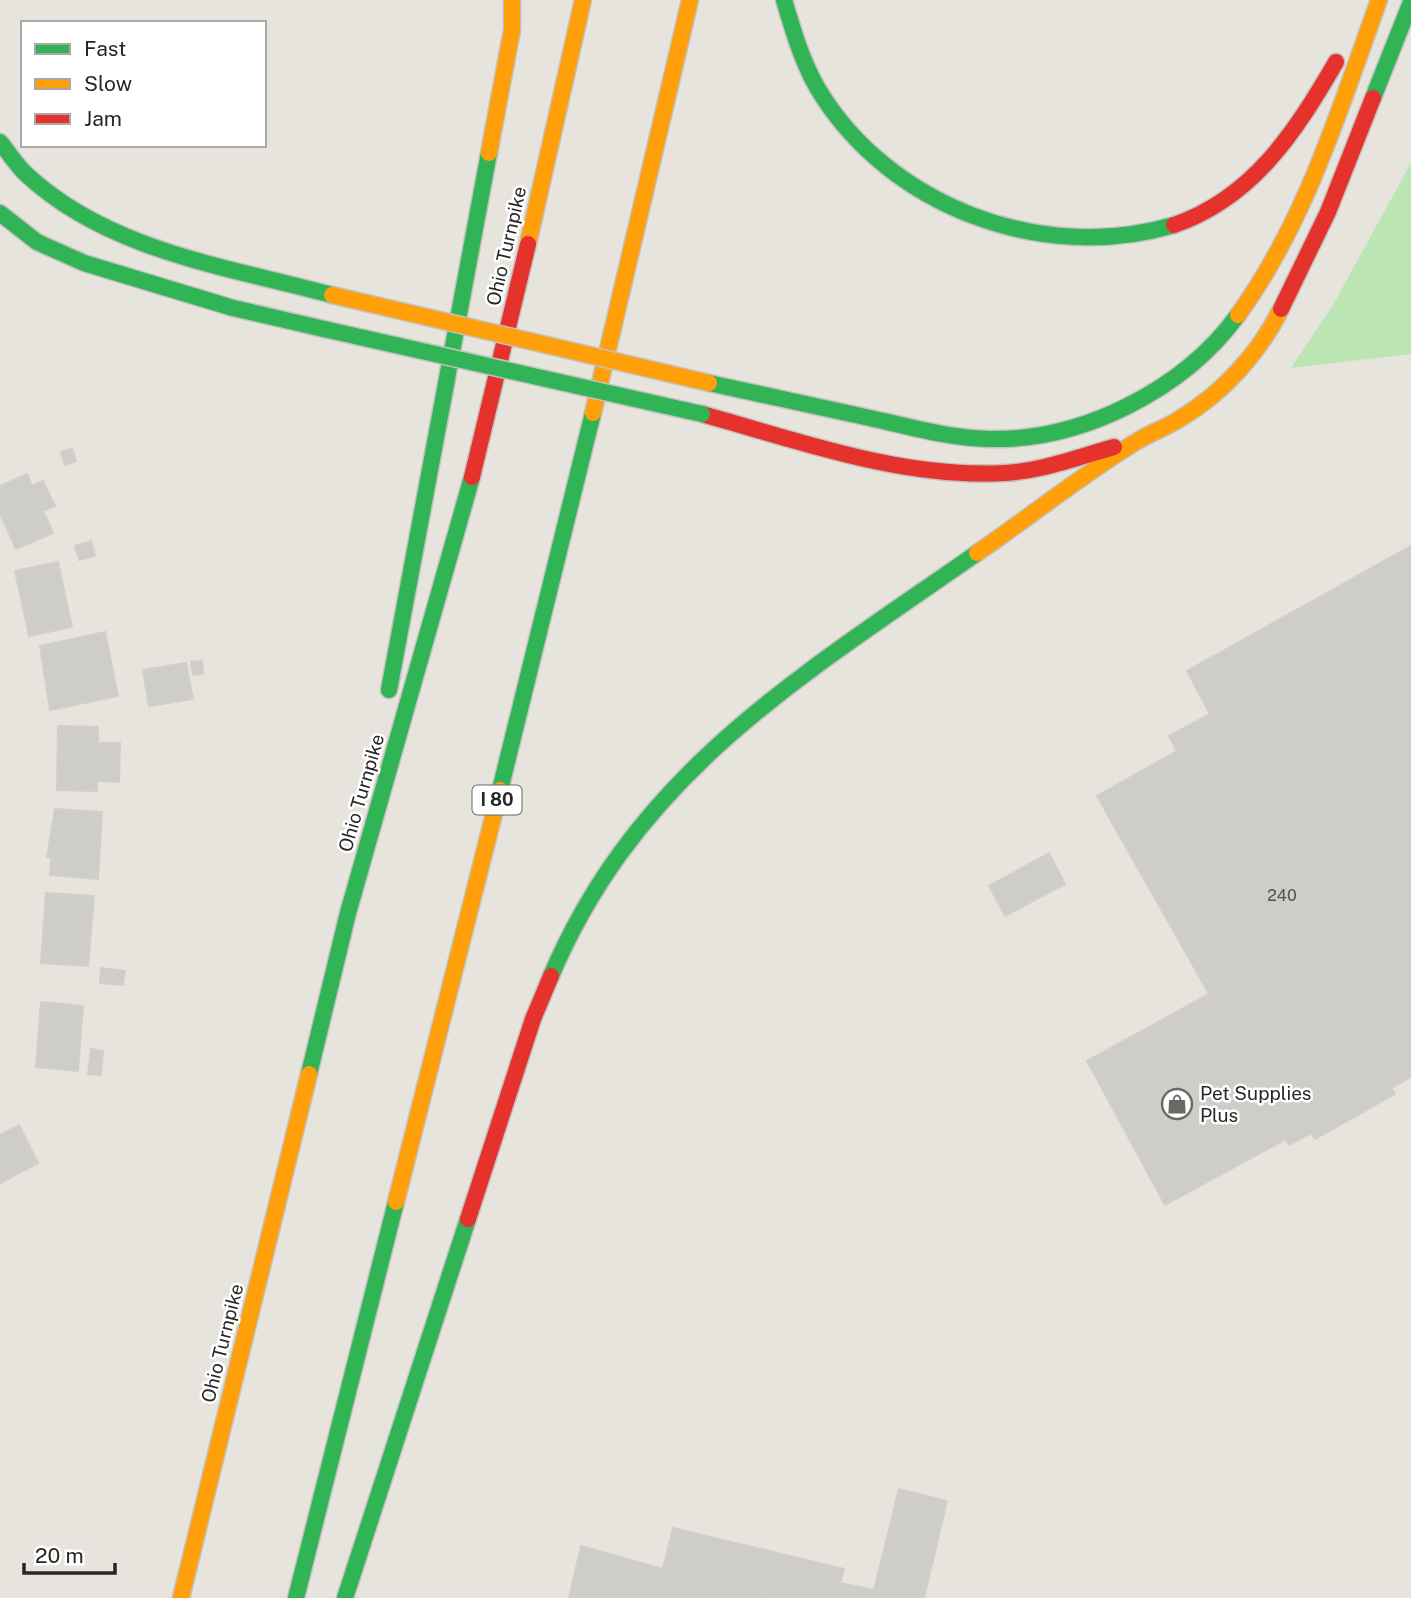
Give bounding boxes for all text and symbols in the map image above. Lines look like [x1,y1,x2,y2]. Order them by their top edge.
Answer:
legend [21,21,266,147]
text: Fast [84,36,126,61]
text: Slow [84,71,132,96]
text: Jam [84,106,122,131]
street label: Ohio Turnpike [482,184,530,308]
street label: Ohio Turnpike [334,732,388,854]
road number: I 80 [472,786,522,814]
house number: 240 [1267,886,1297,905]
place label: Pet Supplies Plus [1200,1082,1311,1126]
shop icon: Pet Supplies Plus [1160,1087,1194,1121]
street label: Ohio Turnpike [197,1281,247,1405]
scale bar [24,1532,116,1576]
text: 20 m [35,1543,84,1568]

